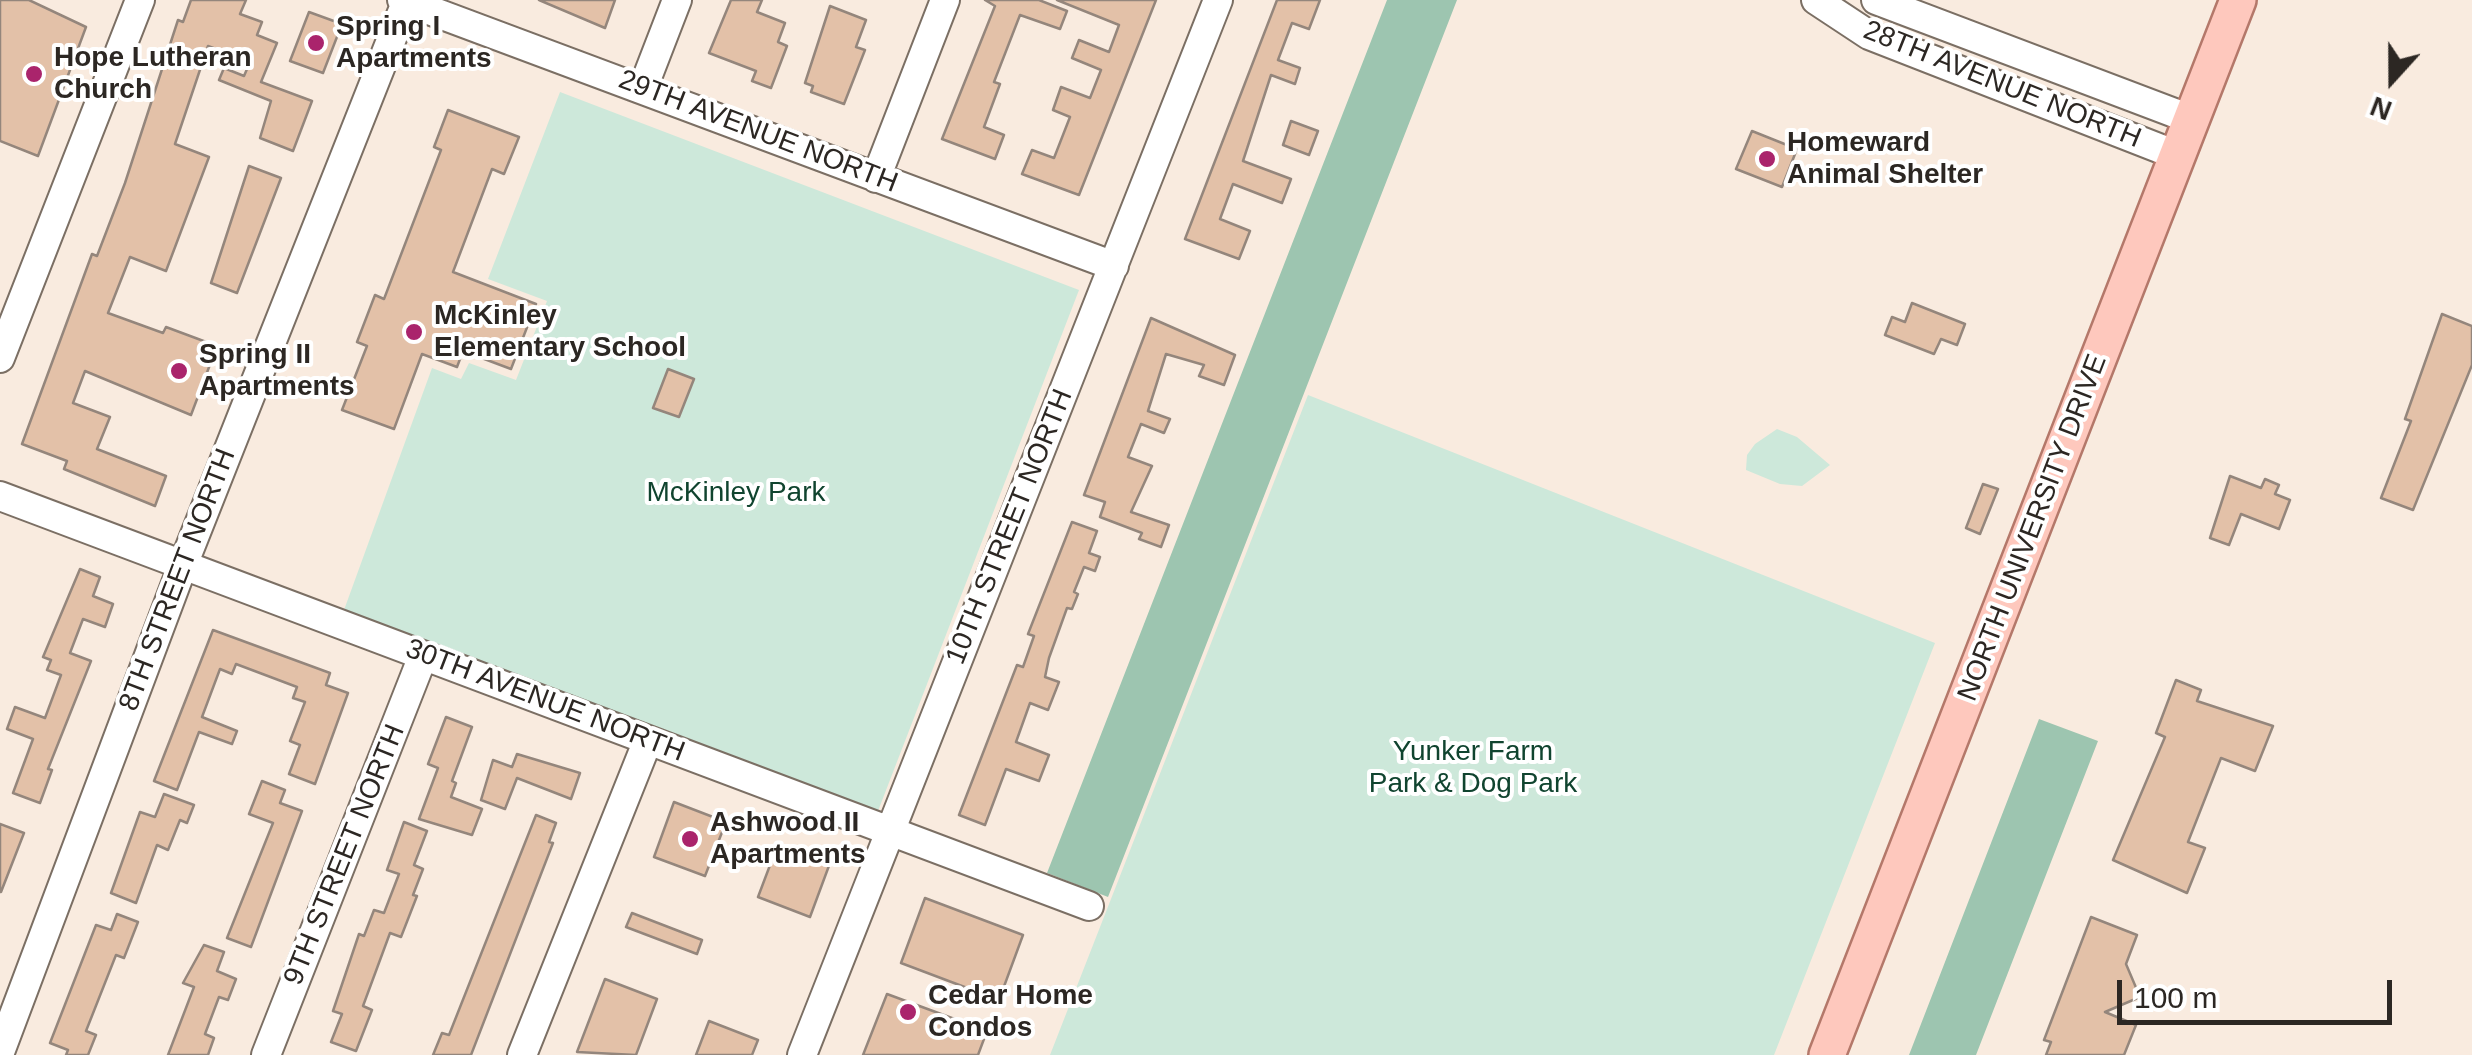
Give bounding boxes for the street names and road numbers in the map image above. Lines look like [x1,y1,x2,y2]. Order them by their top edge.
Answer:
street label: 28TH AVENUE NORTH [1858,14,2146,156]
street label: 29TH AVENUE NORTH [614,63,902,201]
street label: NORTH UNIVERSITY DRIVE [1951,350,2115,706]
street label: 10TH STREET NORTH [939,385,1081,669]
street label: 8TH STREET NORTH [113,444,243,716]
street label: 30TH AVENUE NORTH [401,632,689,770]
street label: 9TH STREET NORTH [277,720,413,990]

